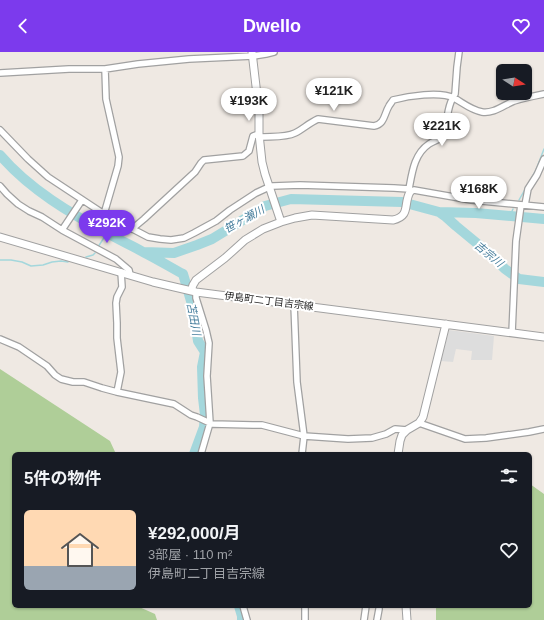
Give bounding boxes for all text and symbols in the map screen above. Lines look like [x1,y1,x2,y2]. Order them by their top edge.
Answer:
icon: back [12,15,34,37]
icon: heart [510,15,532,37]
text: Dwello [243,16,301,36]
north arrow [496,64,532,100]
map controls [496,64,532,100]
pin: ¥121K [306,78,362,112]
text: ¥121K [315,83,353,98]
pin: ¥193K [221,88,277,122]
text: ¥193K [230,93,268,108]
pin: ¥221K [414,113,470,147]
text: ¥221K [423,118,461,133]
pin: ¥168K [451,176,507,210]
text: ¥168K [460,181,498,196]
water label: 笹ヶ瀬川 [222,203,267,235]
pin: ¥292K [79,210,135,244]
text: ¥292K [88,215,126,230]
water label: 吉宗川 [473,239,506,270]
street label: 伊島町二丁目吉宗線 [224,290,314,312]
water label: 苫田川 [185,302,203,337]
icon: filters [498,465,520,487]
text: 5件の物件 [24,469,101,488]
text: ¥292,000/月 [148,524,241,543]
icon: home [56,526,104,574]
icon: heart [498,539,520,561]
text: 3部屋 · 110 m² [148,547,232,562]
text: 伊島町二丁目吉宗線 [148,566,265,581]

